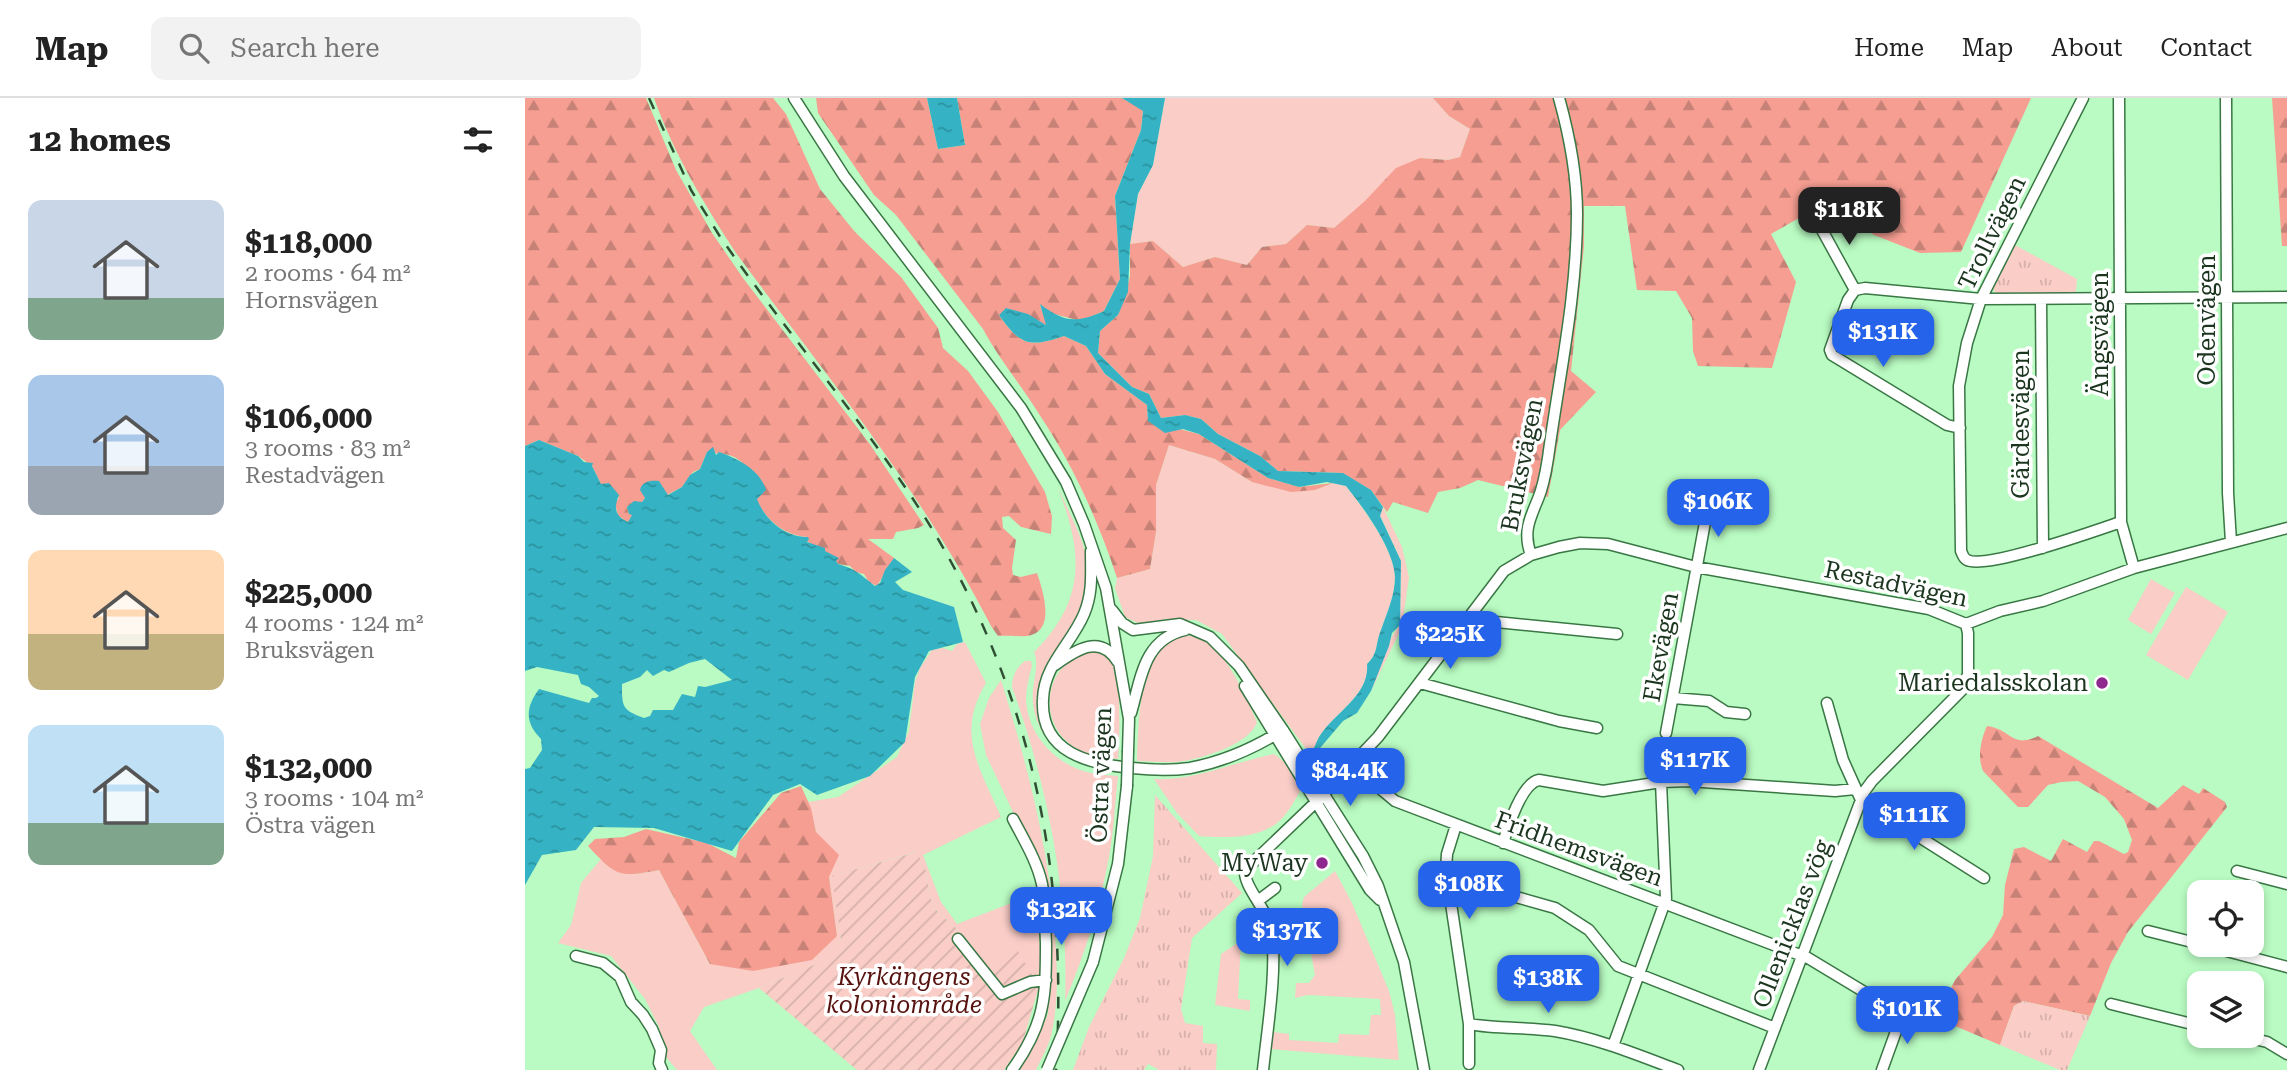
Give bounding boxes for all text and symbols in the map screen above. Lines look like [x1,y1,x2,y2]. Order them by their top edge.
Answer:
search box [151,17,641,80]
text: Map [35,29,109,68]
icon: search [175,29,213,67]
text: Search here [231,33,380,63]
text: Home [1854,34,1924,62]
text: Map [1962,34,2013,62]
text: About [2051,34,2122,62]
text: Contact [2160,34,2252,62]
icon: filters [459,121,497,159]
text: 12 homes [28,123,171,158]
street label: Trollvägen [1952,172,2032,294]
pin: $118K [1800,188,1898,247]
text: $118K [1814,196,1884,223]
text: $118,000 [245,225,372,260]
icon: home [84,228,168,312]
street label: Odenvägen [2193,254,2221,386]
text: 2 rooms · 64 m² [245,260,411,287]
street label: Ängsvägen [2085,271,2114,397]
text: Hornsvägen [245,287,378,314]
pin: $131K [1834,310,1932,369]
text: $131K [1848,318,1918,345]
street label: Gärdesvägen [2007,349,2035,499]
street label: Bruksvägen [1495,396,1549,534]
text: $106,000 [245,400,372,435]
icon: home [84,403,168,487]
text: 3 rooms · 83 m² [245,435,411,462]
text: Restadvägen [245,462,385,489]
pin: $106K [1669,480,1767,539]
text: $106K [1683,488,1753,515]
street label: Restadvägen [1822,555,1970,613]
text: $225,000 [245,575,372,610]
icon: home [84,578,168,662]
street label: Ekevägen [1638,590,1684,704]
text: 4 rooms · 124 m² [245,610,423,637]
pin: $225K [1401,612,1499,671]
text: $225K [1415,620,1485,647]
text: Bruksvägen [245,637,375,664]
place label: Mariedalsskolan [1898,669,2088,697]
marker: Mariedalsskolan [2094,675,2110,691]
street label: Östra vägen [1084,706,1117,844]
pin: $117K [1646,738,1744,797]
text: $117K [1660,746,1730,773]
pin: $84.4K [1293,748,1407,808]
text: $132,000 [245,750,372,785]
icon: home [84,753,168,837]
text: $84.4K [1312,757,1388,784]
text: 3 rooms · 104 m² [245,785,423,812]
pin: $111K [1865,792,1963,852]
text: $111K [1879,801,1949,828]
street label: Fridhemsvägen [1491,806,1667,892]
text: Östra vägen [245,812,376,839]
street label: Ollenicklas vög [1747,836,1837,1012]
place label: MyWay [1221,849,1309,877]
marker: MyWay [1314,855,1330,871]
pin: $108K [1420,862,1518,921]
text: $108K [1434,870,1504,897]
map controls [2187,880,2264,1048]
button: locate [2187,880,2264,957]
pin: $132K [1012,888,1110,947]
text: $132K [1026,896,1096,923]
pin: $137K [1238,908,1336,968]
text: $137K [1252,917,1322,944]
pin: $138K [1499,956,1597,1015]
park label: Kyrkängens koloniområde [826,963,982,1019]
text: $138K [1513,964,1583,991]
button: layers [2187,971,2264,1048]
pin: $101K [1858,986,1956,1046]
text: $101K [1872,995,1942,1022]

